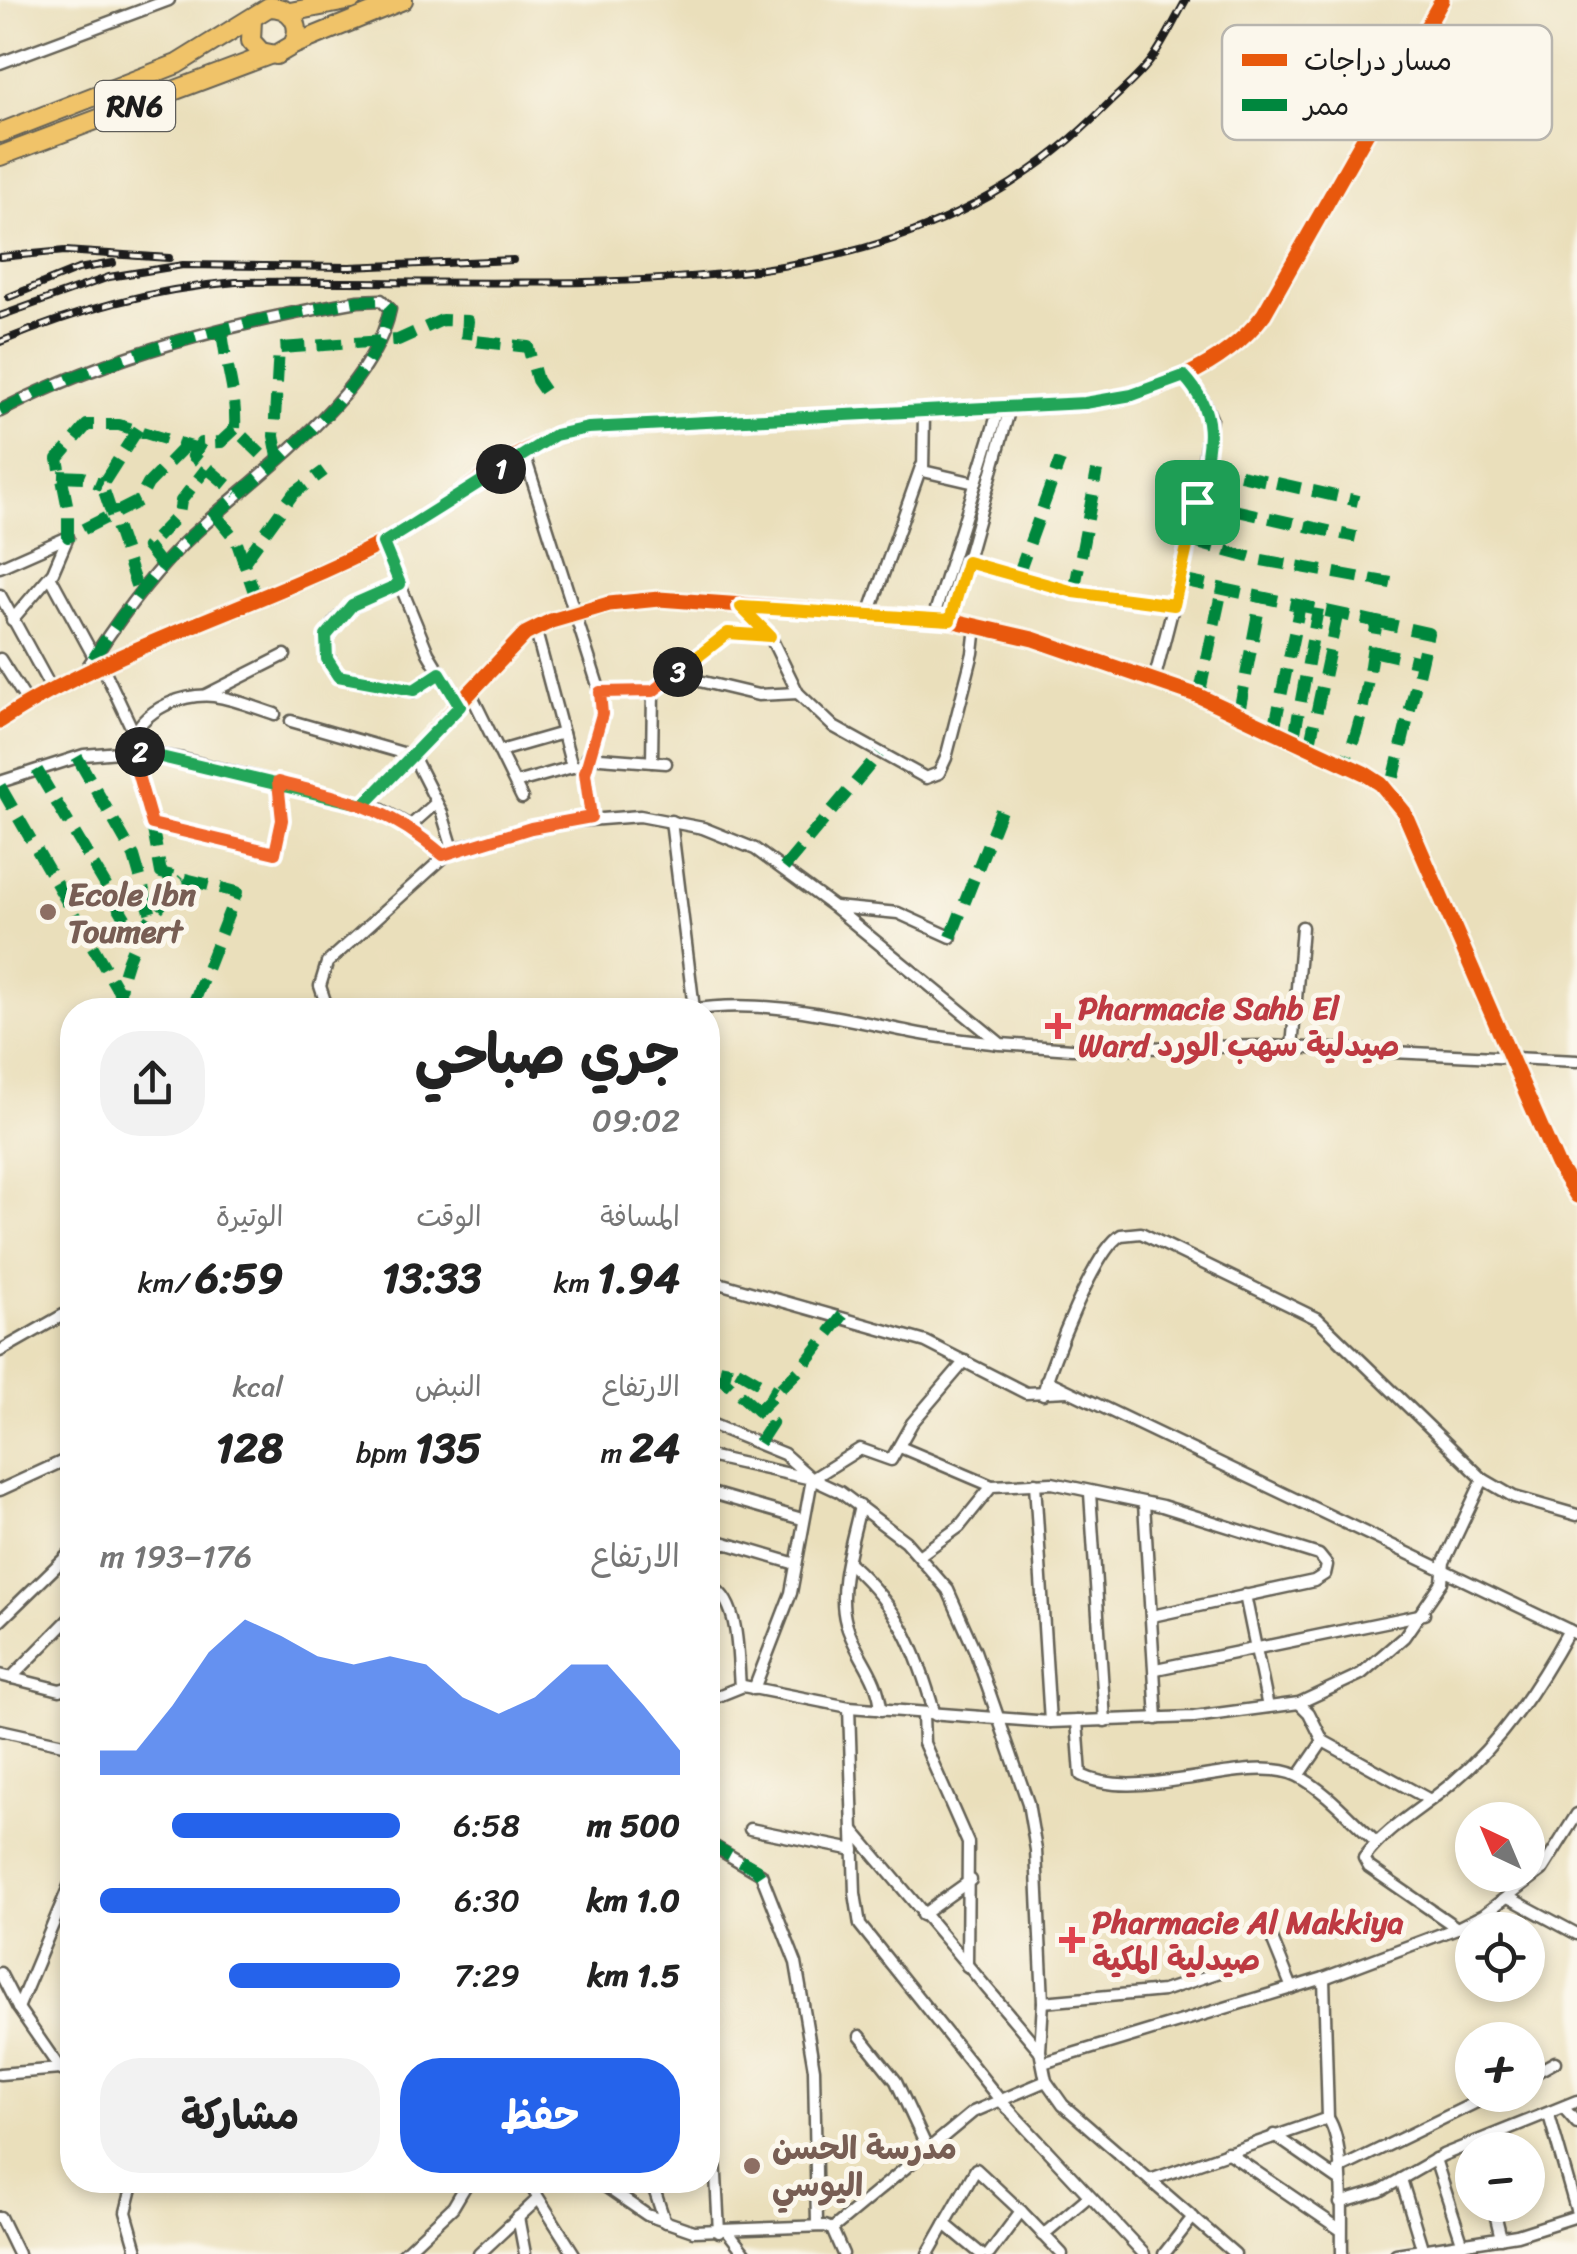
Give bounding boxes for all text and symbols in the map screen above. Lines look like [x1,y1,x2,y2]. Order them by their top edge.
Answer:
legend [1222,25,1552,140]
text: مسار دراجات [1304,36,1452,85]
road number: RN6 [95,81,175,131]
text: ممر [1302,81,1349,130]
pin: 1 [476,444,526,494]
text: 1 [495,444,507,493]
pin [1155,460,1240,545]
icon: arrive [1170,475,1225,530]
pin: 3 [653,647,703,697]
text: 3 [670,647,686,696]
pin: 2 [115,727,165,777]
text: 2 [132,727,148,776]
place label: Ecole Ibn Toumert [68,866,197,960]
marker: Ecole Ibn Toumert [37,901,59,923]
place label: Pharmacie Sahb El Ward صيدلية سهب الورد [1078,980,1400,1074]
text: جري صباحي [415,1006,680,1103]
marker: Pharmacie Sahb El Ward صيدلية سهب الورد [1047,1015,1069,1037]
button: share [100,1031,205,1136]
text: 09:02 [592,1092,680,1149]
text: الوتيرة [216,1192,283,1241]
text: الوقت [416,1192,482,1241]
text: المسافة [600,1192,680,1241]
text: 6:59 [195,1241,283,1315]
text: 13:33 [382,1241,482,1315]
text: 1.94 [597,1241,680,1315]
text: /km [138,1258,195,1307]
text: km [554,1258,597,1307]
text: kcal [232,1362,283,1411]
text: النبض [415,1362,482,1411]
text: الارتفاع [601,1362,680,1411]
text: 128 [216,1411,283,1485]
text: 135 [415,1411,482,1485]
text: 24 [630,1411,680,1485]
text: bpm [356,1428,415,1477]
text: m [601,1428,630,1477]
text: 176–193 m [100,1528,252,1585]
text: الارتفاع [590,1528,680,1585]
text: 6:58 [453,1797,520,1854]
text: 500 m [587,1797,680,1854]
north arrow [1455,1802,1545,1892]
map controls [1455,1802,1545,2222]
text: 6:30 [454,1872,520,1929]
text: 1.0 km [586,1872,680,1929]
place label: Pharmacie Al Makkiya صيدلية المكية [1092,1894,1404,1988]
button: locate [1455,1912,1545,2002]
marker: Pharmacie Al Makkiya صيدلية المكية [1061,1929,1083,1951]
text: 7:29 [454,1947,520,2004]
text: 1.5 km [587,1947,680,2004]
button: + [1455,2022,1545,2112]
button: مشاركة [100,2058,380,2173]
button: حفظ [400,2058,680,2173]
place label: مدرسة الحسن اليوسي [772,2120,957,2214]
button: − [1455,2132,1545,2222]
marker: مدرسة الحسن اليوسي [741,2155,763,2177]

